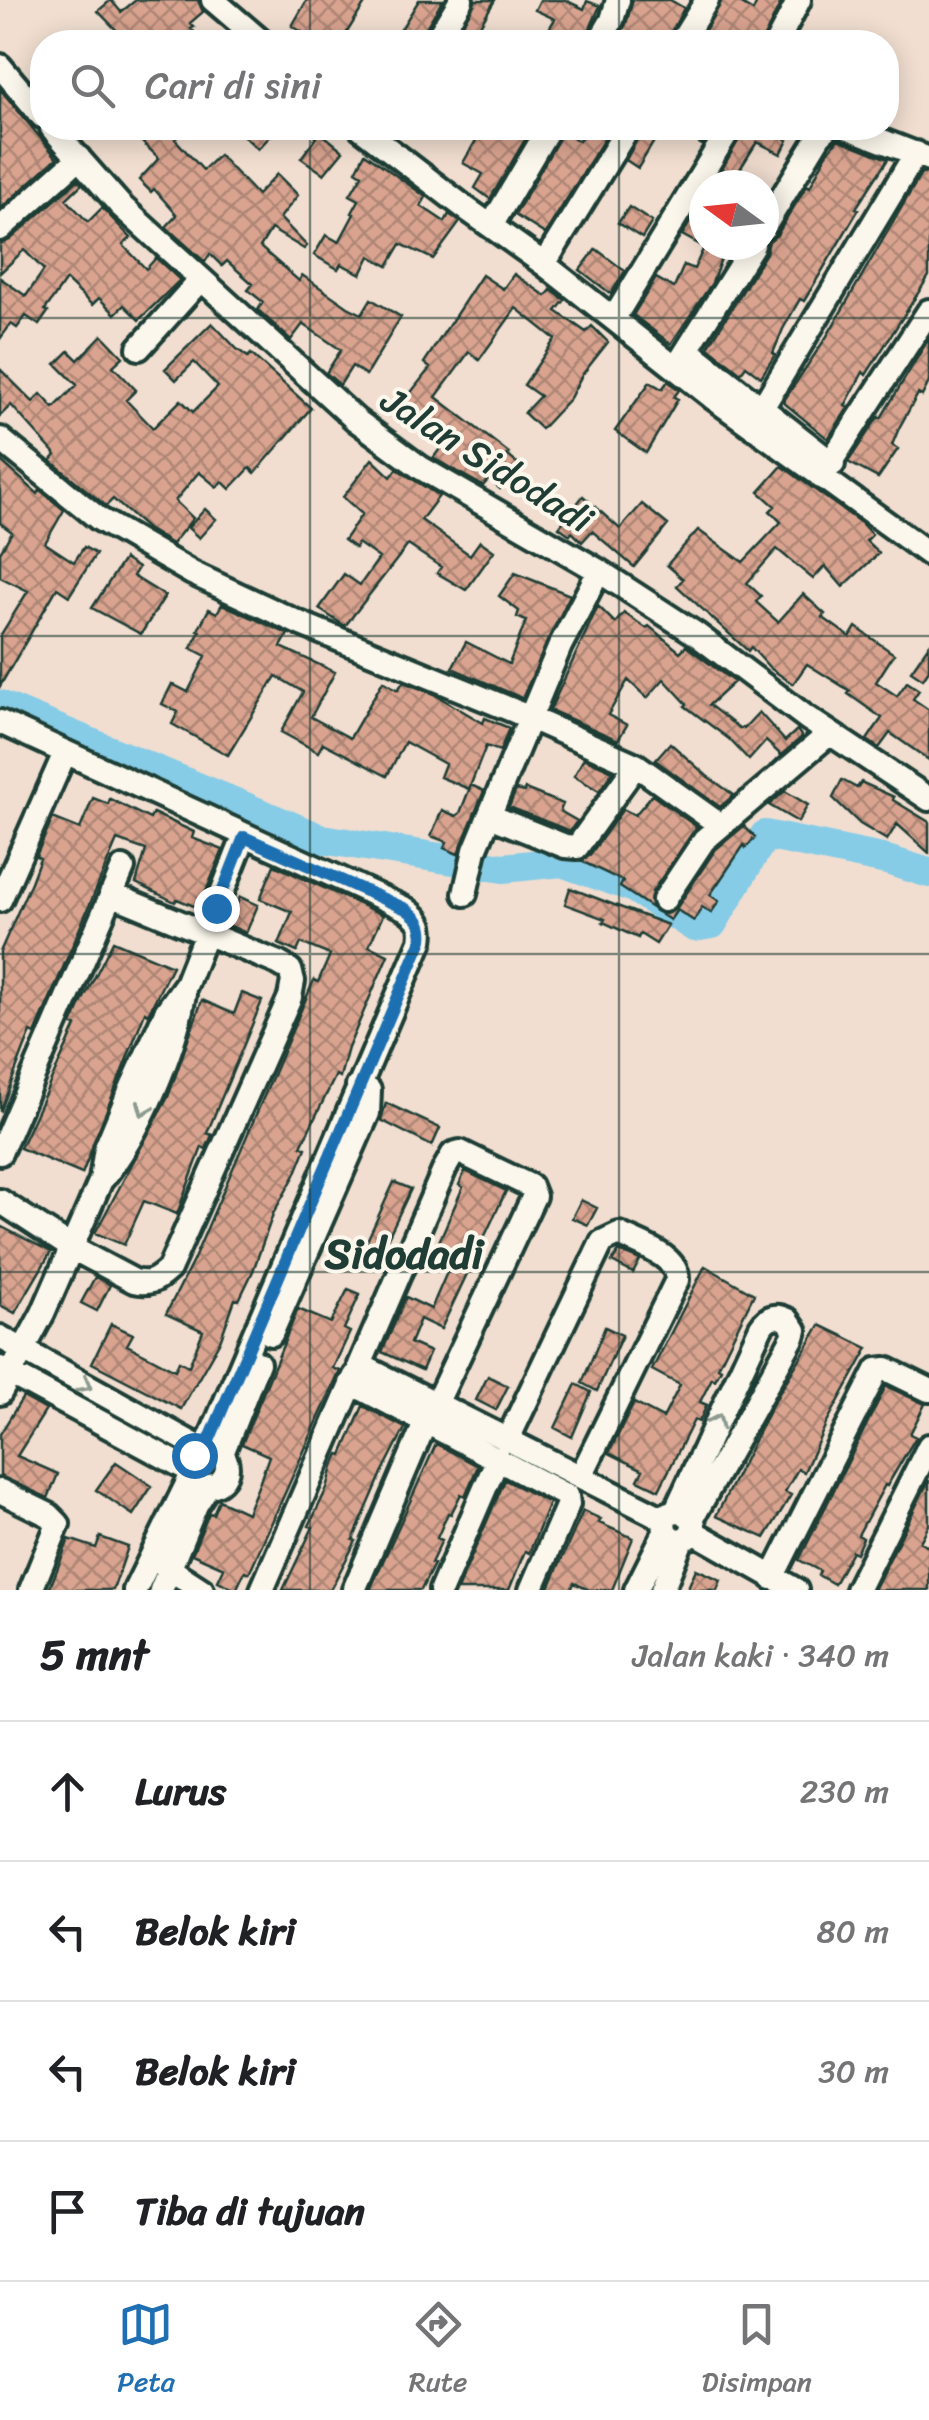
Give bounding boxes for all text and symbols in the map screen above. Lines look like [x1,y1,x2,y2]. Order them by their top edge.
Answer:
search box [30,30,899,140]
text: Cari di sini [145,52,321,119]
icon: search [65,58,120,113]
north arrow [689,170,779,260]
street label: Jalan Sidodadi [366,367,608,553]
route end [194,886,240,932]
one-way arrow [136,1099,156,1117]
district label: Sidodadi [324,1217,486,1291]
one-way arrow [74,1373,93,1392]
one-way arrow [705,1414,725,1432]
route start [172,1433,218,1479]
text: 5 mnt [40,1618,148,1692]
text: Jalan kaki · 340 m [632,1627,889,1684]
text: Lurus [135,1758,226,1825]
text: 230 m [800,1763,889,1820]
icon: ahead [40,1764,95,1819]
text: Belok kiri [135,1898,295,1965]
text: 80 m [817,1903,889,1960]
icon: left [40,1904,95,1959]
text: Belok kiri [135,2038,295,2105]
text: 30 m [818,2043,889,2100]
icon: left [40,2044,95,2099]
text: Tiba di tujuan [135,2178,365,2245]
icon: arrive [40,2184,95,2239]
tab: Peta [117,2297,175,2406]
tab: Rute [409,2297,467,2406]
tab: Disimpan [701,2297,812,2406]

